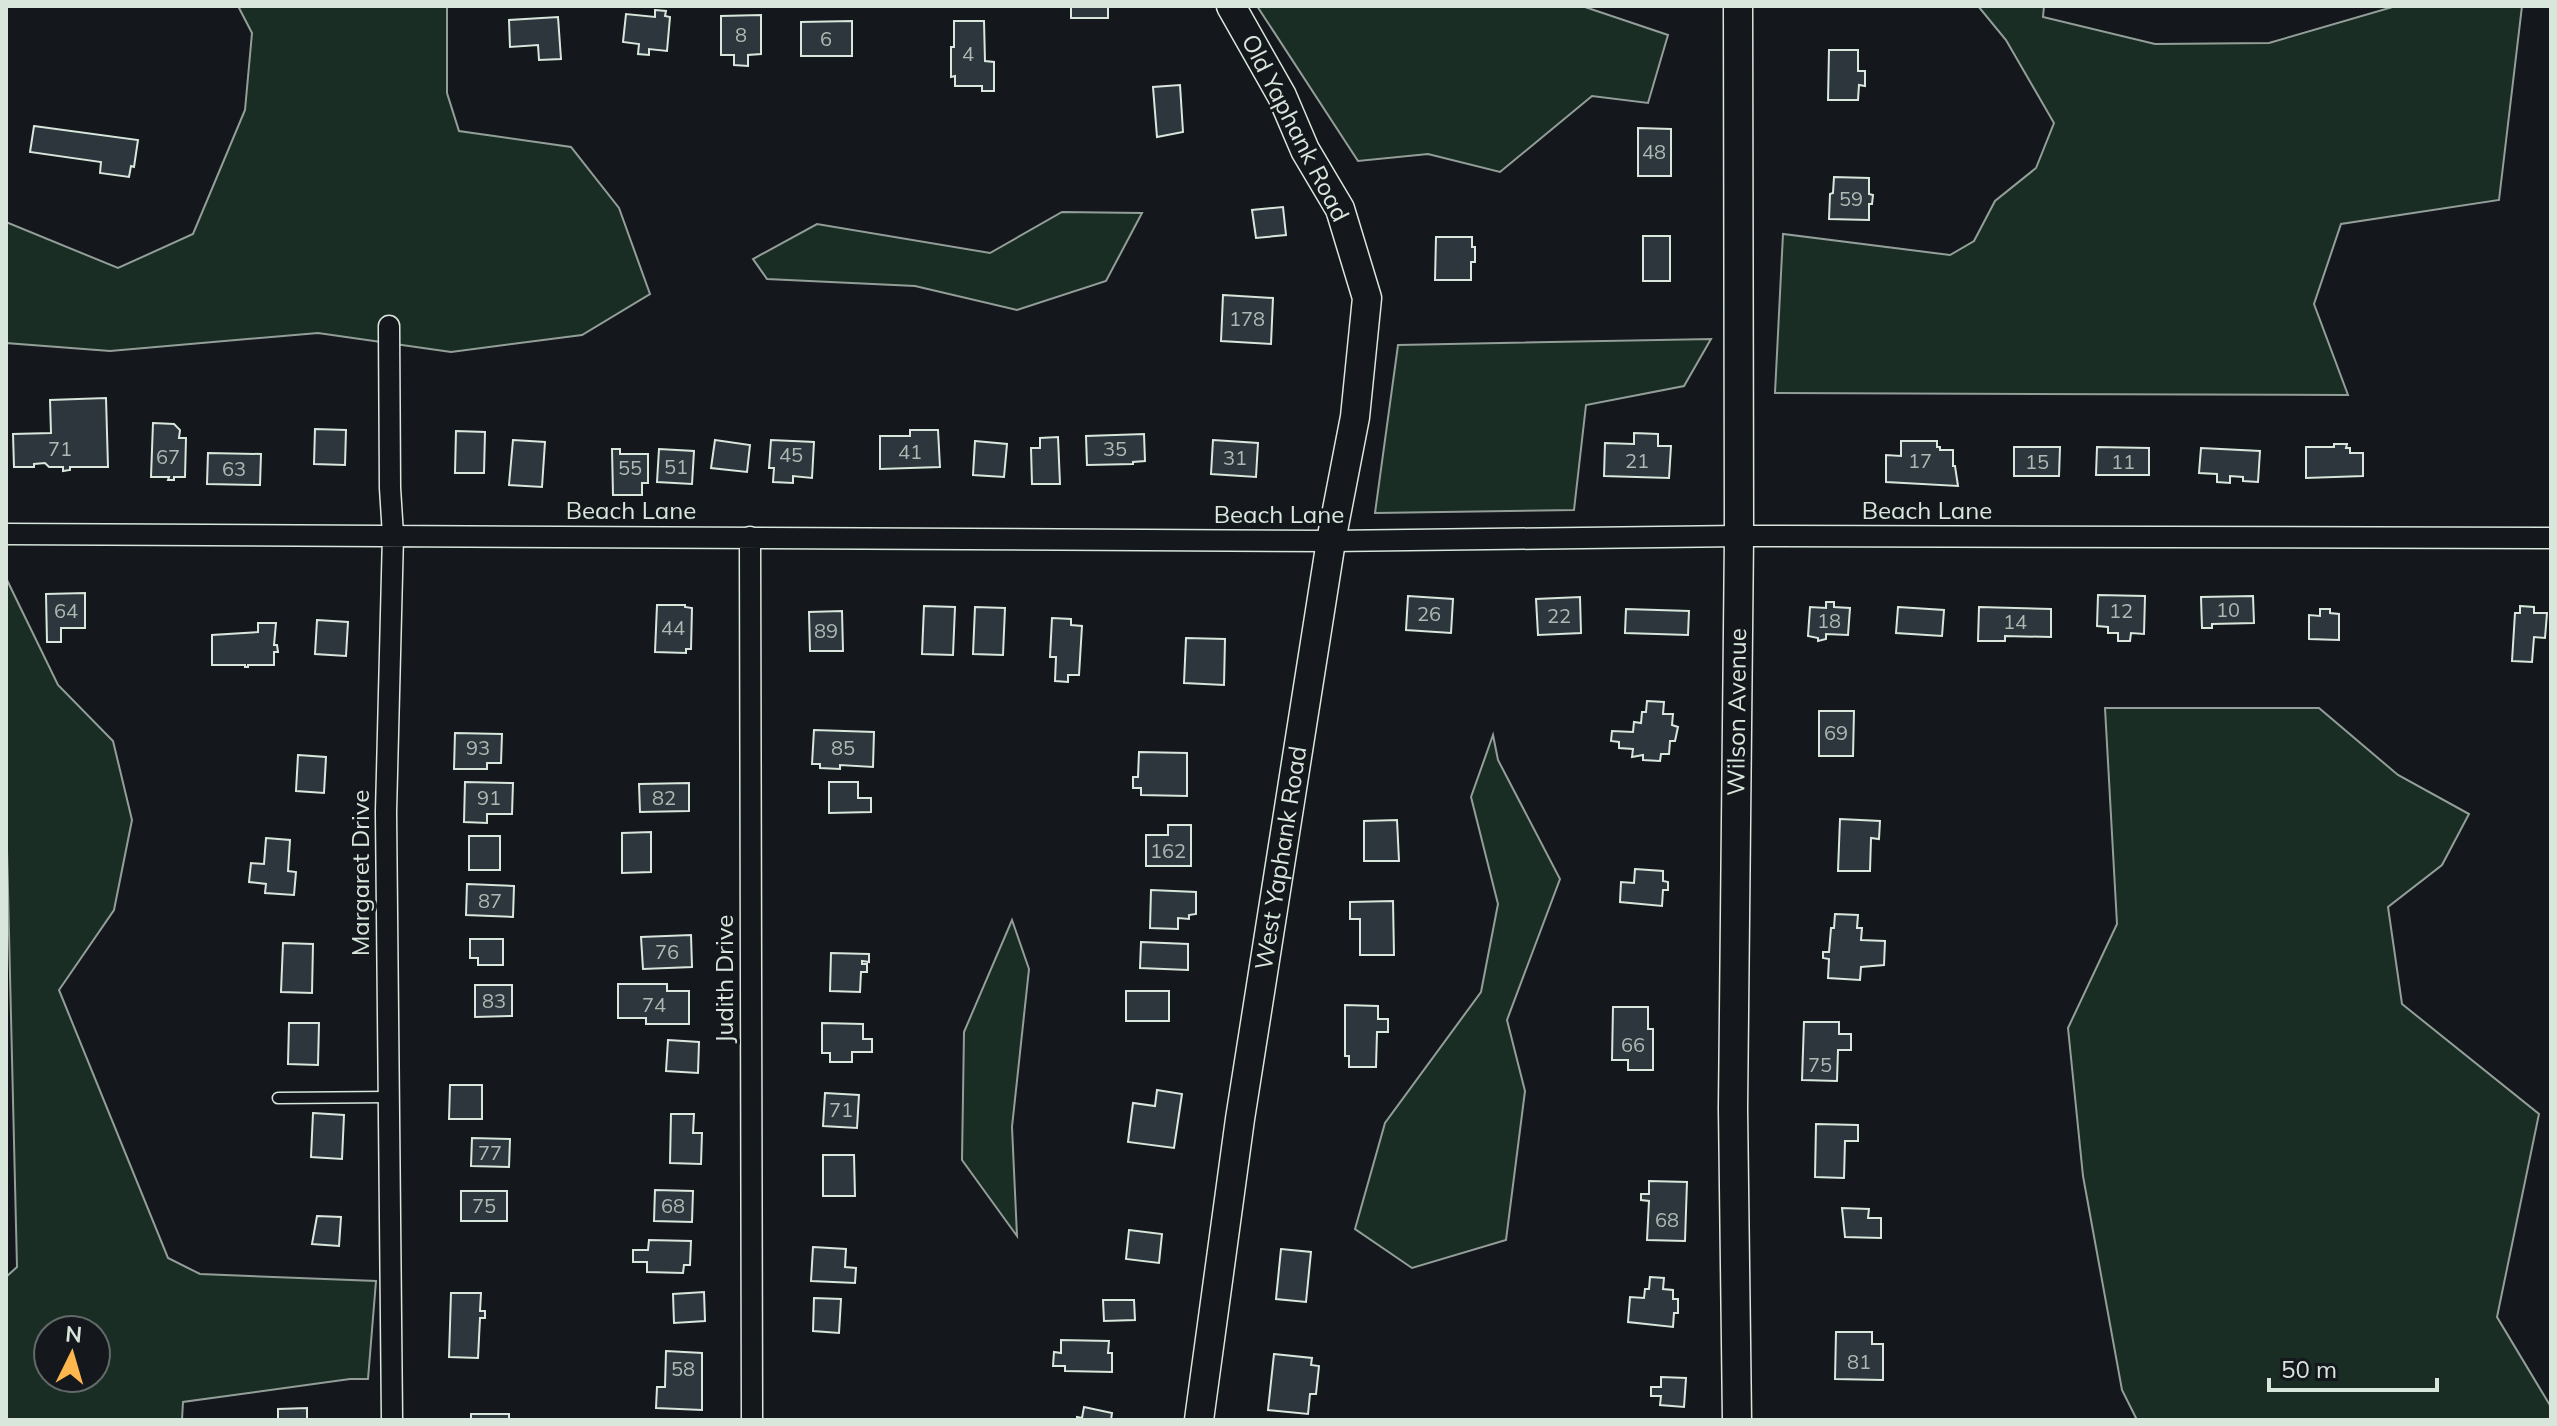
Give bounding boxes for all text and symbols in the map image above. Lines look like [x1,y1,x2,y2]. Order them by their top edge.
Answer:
house number: 8 [735,22,747,47]
house number: 6 [820,26,832,51]
street label: Old Yaphank Road [1236,29,1356,226]
house number: 4 [962,41,974,66]
house number: 48 [1642,139,1666,164]
house number: 59 [1839,186,1863,211]
house number: 178 [1229,306,1265,331]
house number: 71 [48,436,72,461]
house number: 35 [1103,436,1127,461]
house number: 41 [898,439,922,464]
house number: 45 [779,442,803,467]
house number: 67 [156,444,180,469]
house number: 31 [1223,445,1247,470]
house number: 21 [1625,448,1649,473]
house number: 17 [1908,448,1932,473]
house number: 15 [2025,449,2049,474]
house number: 11 [2111,449,2135,474]
house number: 51 [664,454,688,479]
house number: 55 [618,455,642,480]
house number: 63 [222,456,246,481]
street label: Beach Lane [566,495,696,525]
street label: Beach Lane [1862,495,1992,525]
street label: Beach Lane [1214,499,1344,529]
house number: 10 [2216,597,2240,622]
house number: 64 [54,598,78,623]
house number: 12 [2109,598,2133,623]
house number: 26 [1417,601,1441,626]
house number: 22 [1547,603,1571,628]
house number: 18 [1817,608,1841,633]
house number: 14 [2003,609,2027,634]
house number: 44 [661,615,685,640]
house number: 89 [814,618,838,643]
street label: Wilson Avenue [1720,628,1752,796]
house number: 69 [1824,720,1848,745]
house number: 93 [466,735,490,760]
house number: 85 [831,735,855,760]
street label: West Yaphank Road [1248,744,1313,972]
house number: 91 [477,785,501,810]
house number: 82 [652,785,676,810]
street label: Margaret Drive [345,790,375,956]
house number: 162 [1150,838,1186,863]
house number: 87 [478,888,502,913]
street label: Judith Drive [709,915,739,1043]
house number: 76 [655,939,679,964]
house number: 83 [482,988,506,1013]
house number: 74 [642,992,666,1017]
house number: 66 [1621,1032,1645,1057]
house number: 75 [1808,1052,1832,1077]
house number: 71 [829,1097,853,1122]
house number: 77 [478,1140,502,1165]
house number: 75 [472,1193,496,1218]
house number: 68 [661,1193,685,1218]
house number: 68 [1655,1207,1679,1232]
north arrow [32,1314,112,1394]
text: N [64,1319,83,1349]
scale bar [2269,1342,2437,1392]
house number: 81 [1847,1349,1871,1374]
text: 50 m [2281,1354,2337,1384]
house number: 58 [671,1356,695,1381]

